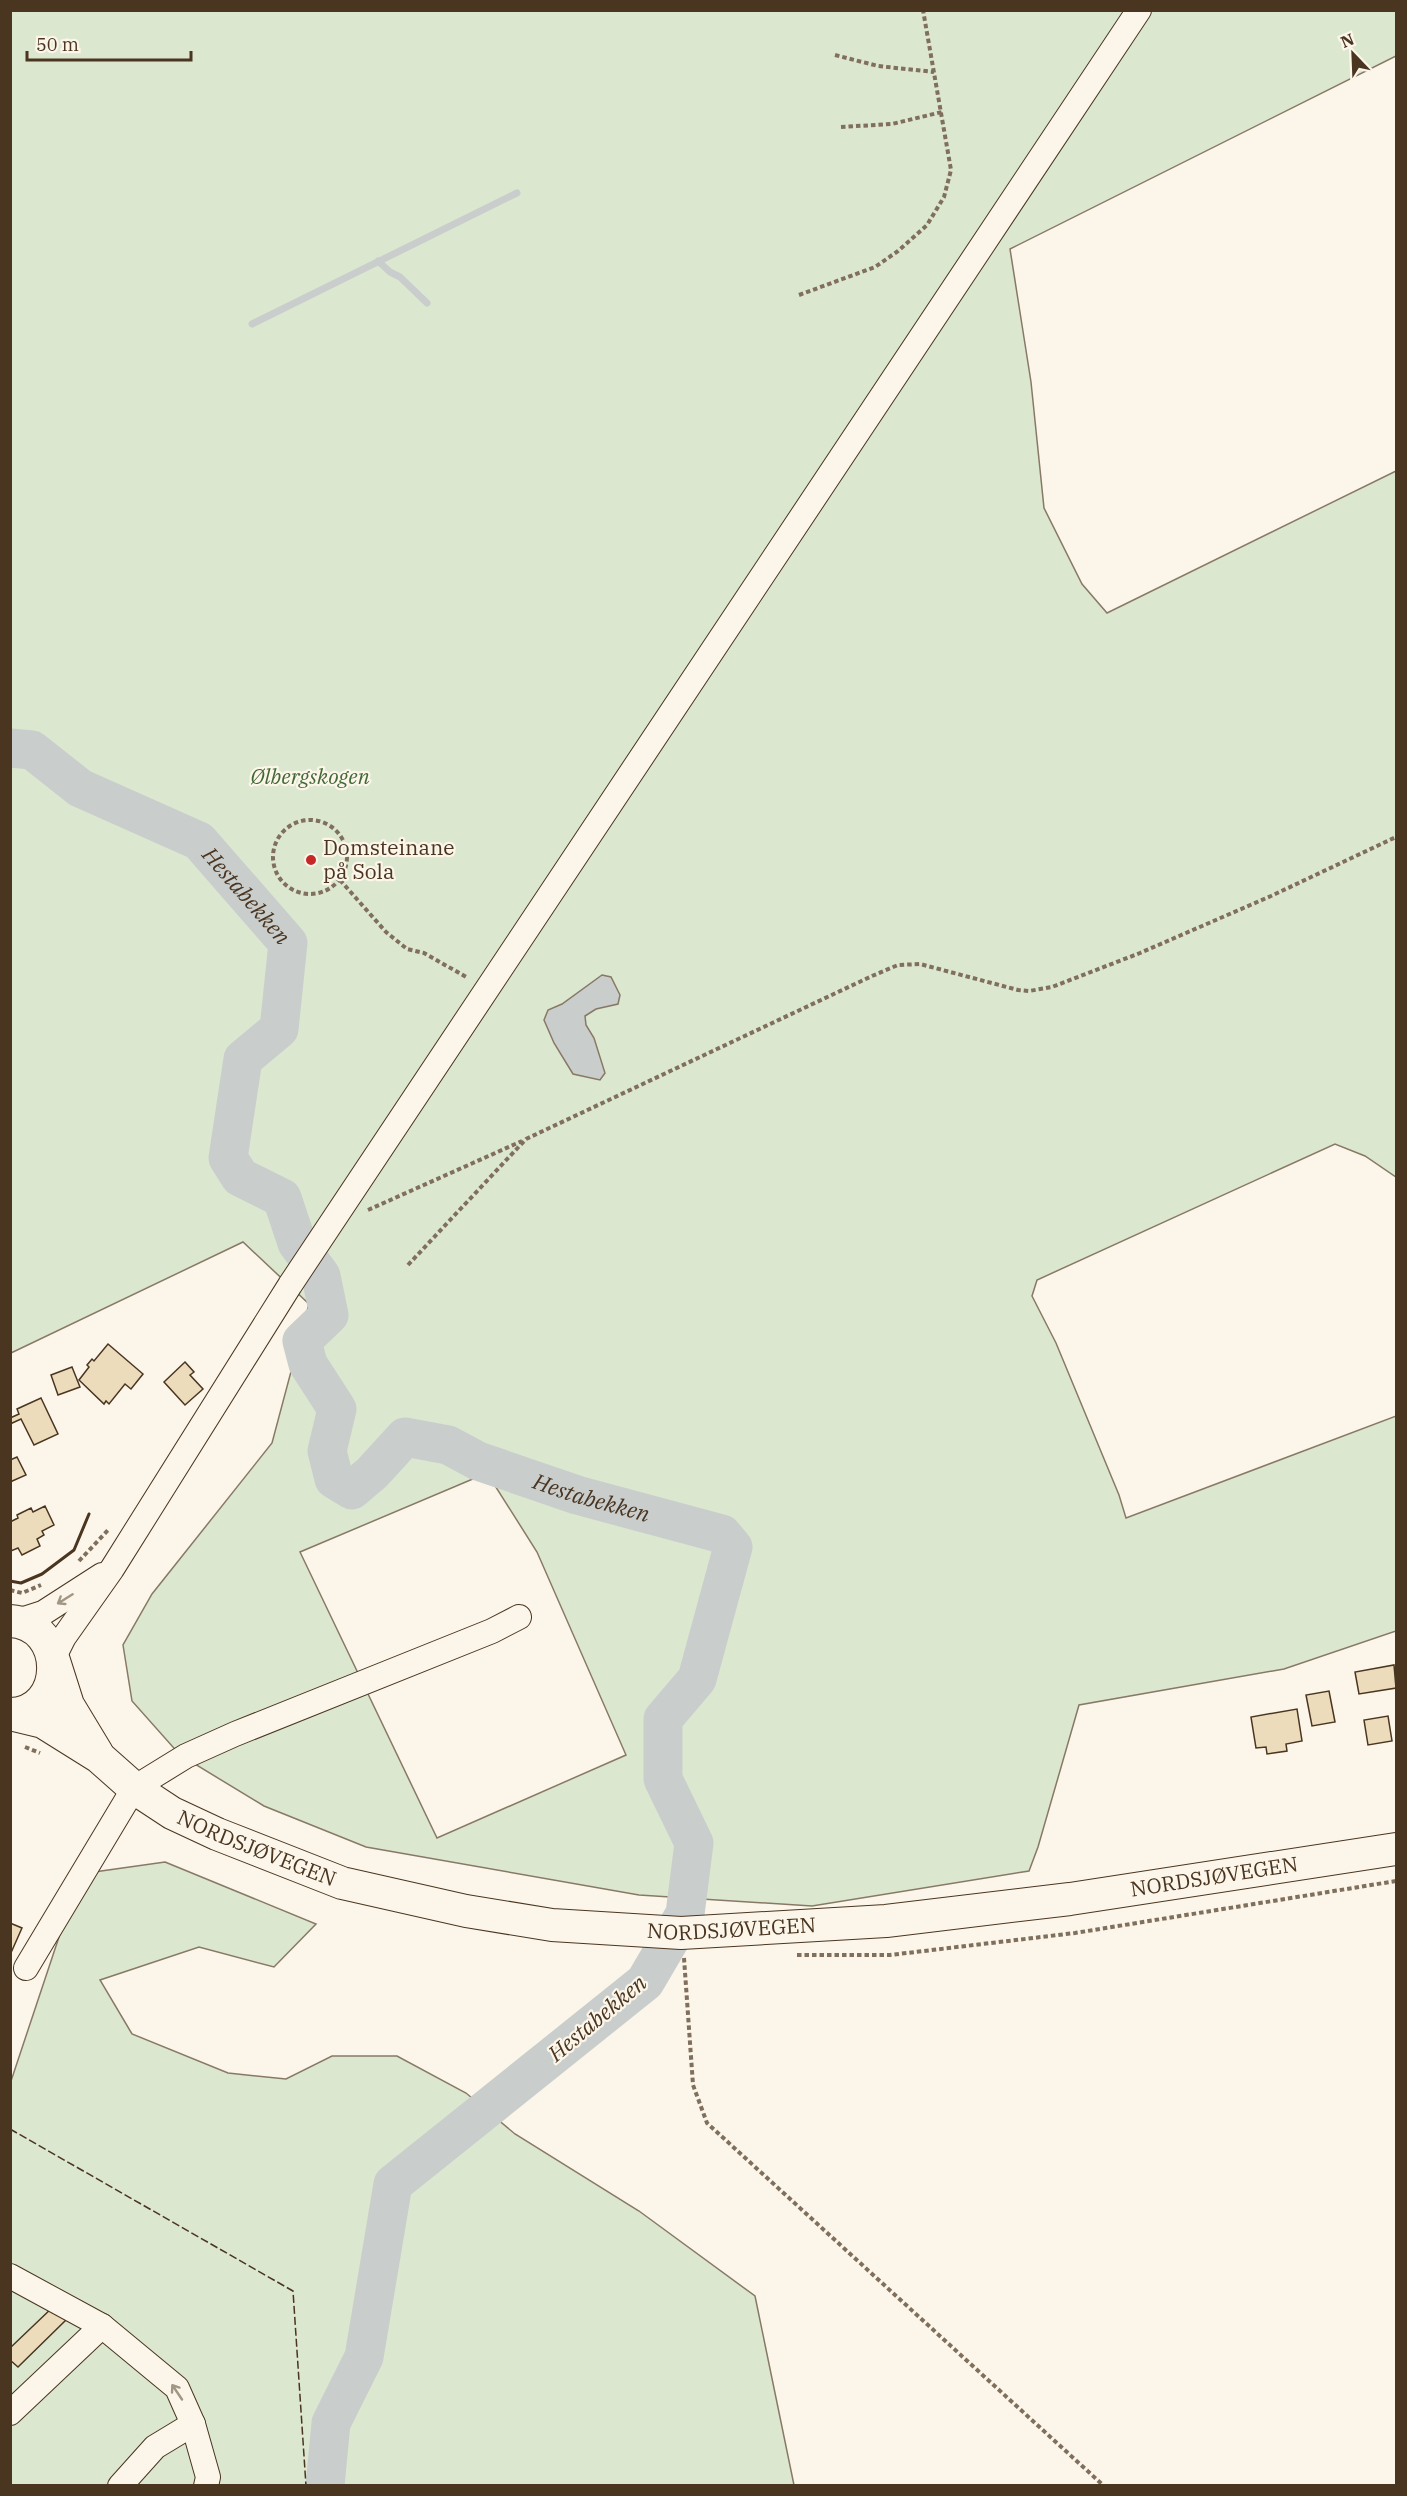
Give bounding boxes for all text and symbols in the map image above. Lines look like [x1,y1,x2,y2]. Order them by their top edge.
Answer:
scale bar [27,24,190,62]
north arrow [1323,24,1383,84]
text: N [1337,29,1357,52]
text: 50 m [36,33,79,56]
park label: Ølbergskogen [250,762,370,790]
place label: Domsteinane på Sola [323,833,455,885]
water label: Hestabekken [196,840,298,950]
marker: Domsteinane på Sola [304,853,318,867]
water label: Hestabekken [529,1466,654,1528]
one-way arrow [57,1593,74,1605]
street label: NORDSJØVEGEN [173,1802,341,1892]
street label: NORDSJØVEGEN [1128,1849,1300,1903]
street label: NORDSJØVEGEN [646,1910,817,1946]
water label: Hestabekken [541,1968,652,2068]
one-way arrow [170,2383,183,2400]

